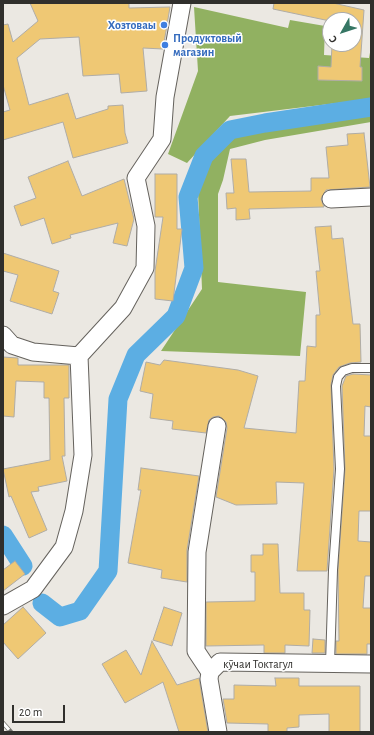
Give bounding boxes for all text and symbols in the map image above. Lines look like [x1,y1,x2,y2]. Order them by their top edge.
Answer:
north arrow [322,12,362,52]
place label: Хозтоваы [108,18,156,32]
marker: Хозтоваы [159,20,169,30]
place label: Продуктовый магазин [173,31,242,59]
text: С [327,33,339,45]
marker: Продуктовый магазин [160,40,170,50]
street label: кӯчаи Токтагул [223,657,293,671]
scale bar [14,697,67,723]
text: 20 m [19,706,42,718]

